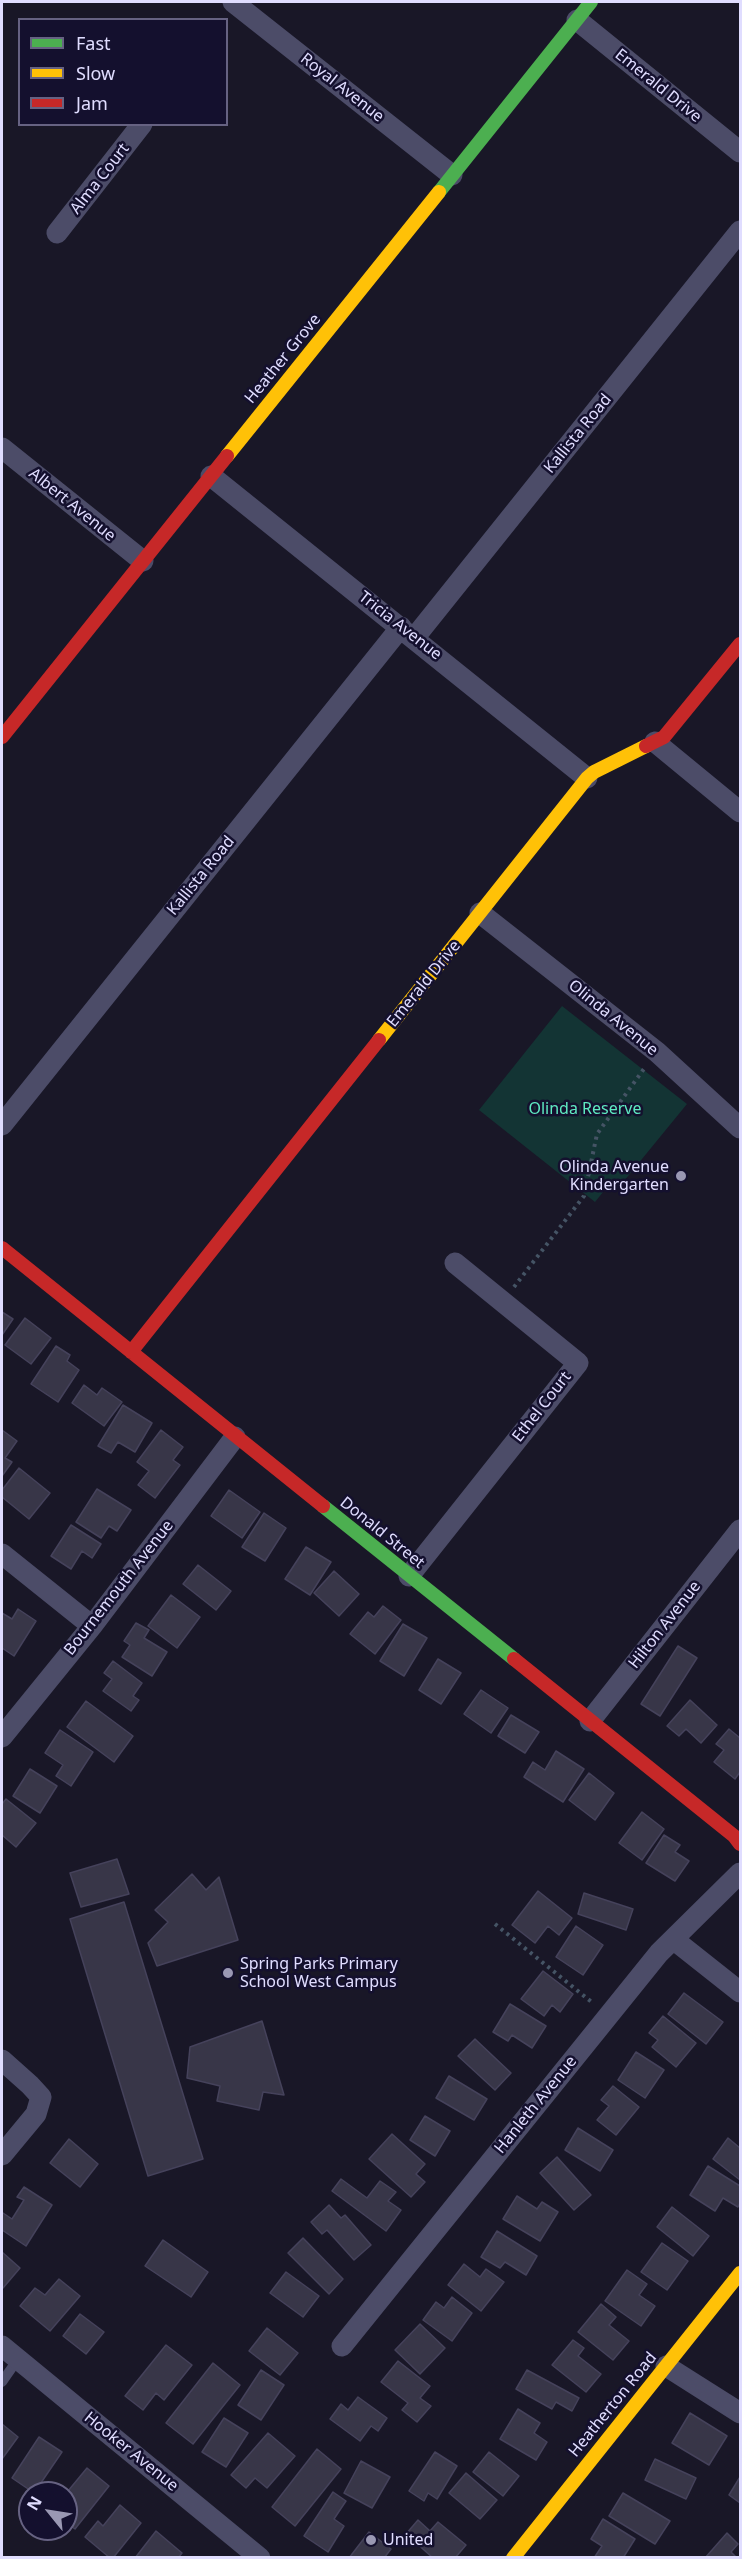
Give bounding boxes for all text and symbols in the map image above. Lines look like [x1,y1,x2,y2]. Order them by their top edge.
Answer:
legend [18,18,228,126]
text: Fast [76,31,111,55]
street label: Emerald Drive [611,45,705,127]
street label: Royal Avenue [296,49,388,127]
text: Slow [76,61,115,85]
text: Jam [76,91,108,115]
street label: Alma Court [66,140,134,218]
street label: Heather Grove [241,310,325,408]
street label: Kallista Road [540,391,616,477]
street label: Albert Avenue [25,464,119,546]
street label: Tricia Avenue [355,588,445,664]
street label: Kallista Road [163,833,239,919]
street label: Emerald Drive [383,937,465,1031]
street label: Olinda Avenue [564,976,662,1060]
park label: Olinda Reserve [528,1099,642,1119]
place label: Olinda Avenue Kindergarten [559,1157,669,1195]
marker: Olinda Avenue Kindergarten [674,1169,688,1183]
street label: Ethel Court [509,1368,575,1446]
street label: Donald Street [336,1493,428,1573]
street label: Bournemouth Avenue [60,1517,178,1659]
street label: Hilton Avenue [625,1577,705,1673]
place label: Spring Parks Primary School West Campus [240,1954,398,1992]
marker: Spring Parks Primary School West Campus [221,1966,235,1980]
street label: Hanleth Avenue [491,2052,581,2158]
street label: Heatherton Road [565,2349,661,2461]
street label: Hooker Avenue [80,2408,182,2496]
north arrow [18,2481,78,2541]
text: N [21,2492,47,2514]
place label: United [383,2530,433,2550]
marker: United [364,2533,378,2547]

